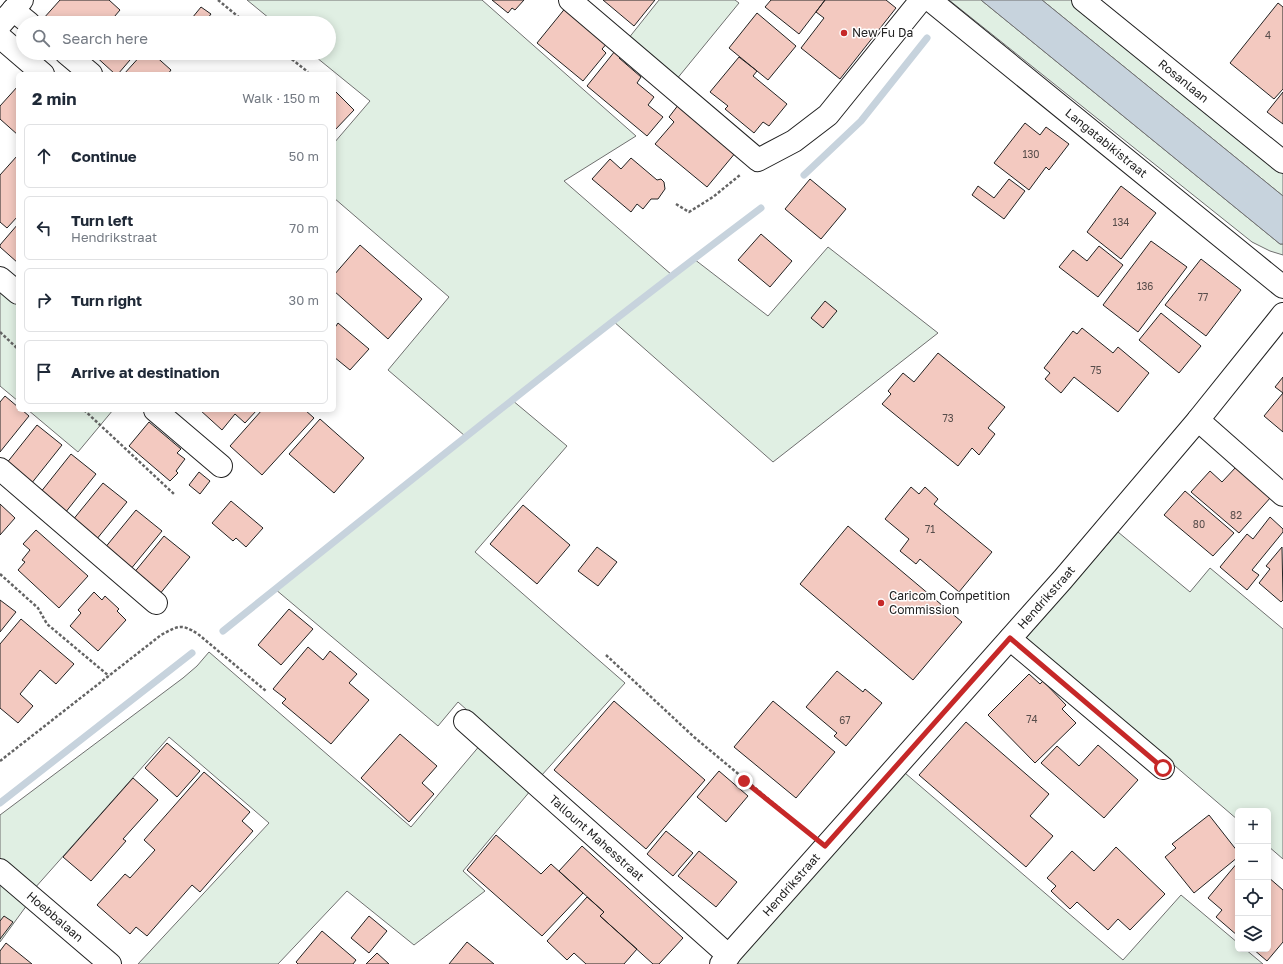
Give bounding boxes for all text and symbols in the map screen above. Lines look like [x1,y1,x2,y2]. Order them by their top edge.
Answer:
search box [16,16,336,60]
place label: New Fu Da [852,25,913,40]
icon: search [30,27,52,49]
marker: New Fu Da [839,28,849,38]
text: Search here [62,29,148,47]
house number: 4 [1265,29,1271,41]
street label: Rosanlaan [1155,56,1212,106]
text: 2 min [32,88,76,109]
text: Walk · 150 m [242,90,320,106]
street label: Langatabikistraat [1062,105,1151,181]
icon: ahead [33,145,55,167]
text: Continue [71,147,137,165]
text: 50 m [289,148,319,164]
house number: 130 [1023,148,1039,160]
text: Turn left [71,211,133,229]
house number: 134 [1113,216,1129,228]
icon: left [33,217,55,239]
text: 70 m [289,220,319,236]
text: Hendrikstraat [71,229,157,245]
house number: 136 [1137,280,1153,292]
icon: right [33,289,55,311]
text: Turn right [71,291,142,309]
house number: 77 [1198,291,1208,303]
text: 30 m [289,292,319,308]
icon: arrive [33,361,55,383]
text: Arrive at destination [71,363,220,381]
house number: 75 [1090,364,1102,376]
house number: 73 [942,412,954,424]
house number: 82 [1230,509,1242,521]
house number: 80 [1193,518,1205,530]
house number: 71 [925,523,935,535]
street label: Hendrikstraat [1014,562,1078,632]
place label: Caricom Competition Commission [889,588,1010,617]
marker: Caricom Competition Commission [876,598,886,608]
house number: 74 [1026,713,1038,725]
house number: 67 [839,714,851,726]
route start [1154,759,1172,777]
route end [735,772,753,790]
street label: Tallount Mahesstraat [546,791,648,884]
map controls [1235,808,1271,952]
button: + [1235,808,1271,844]
button: − [1235,844,1271,880]
street label: Hendrikstraat [759,850,823,919]
button: locate [1235,880,1271,916]
street label: Hoebbalaan [24,888,86,945]
button: layers [1235,916,1271,952]

